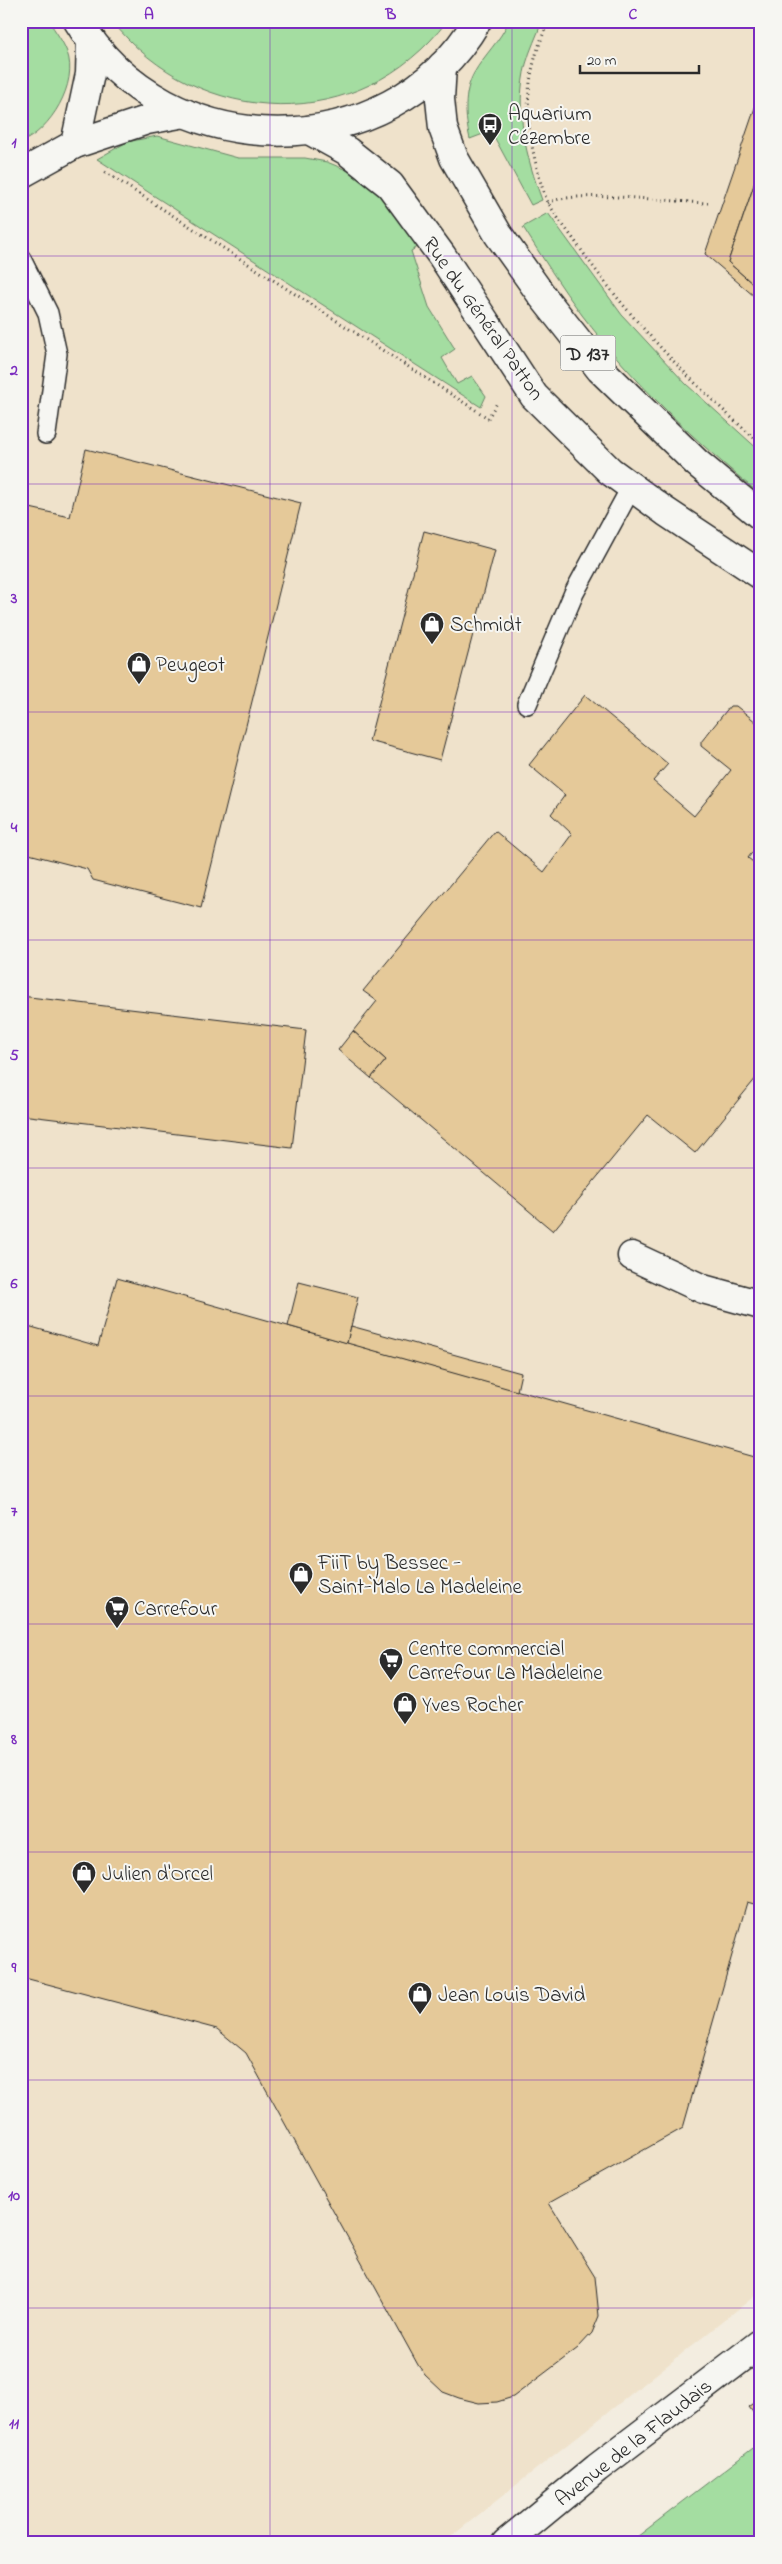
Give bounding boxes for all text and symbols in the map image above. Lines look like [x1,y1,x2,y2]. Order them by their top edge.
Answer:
text: A [144,3,154,27]
text: B [385,3,397,27]
text: C [629,3,638,27]
scale bar [580,42,698,74]
text: 20 m [587,50,617,72]
place label: Aquarium Cézembre [508,100,592,154]
bus stop icon: Aquarium Cézembre [477,112,503,146]
text: 1 [11,131,17,155]
street label: Rue du Général Patton [414,231,550,407]
road number: D 137 [560,336,616,370]
text: 2 [9,359,18,383]
text: 3 [10,587,18,611]
shop icon: Schmidt [419,611,445,645]
place label: Schmidt [450,611,522,641]
shop icon: Peugeot [126,651,152,685]
place label: Peugeot [156,651,225,683]
text: 4 [10,816,18,840]
text: 5 [9,1044,19,1068]
text: 6 [9,1272,18,1296]
text: 7 [11,1500,18,1524]
place label: FiiT by Bessec - Saint-Malo La Madeleine [317,1549,522,1603]
shop icon: FiiT by Bessec - Saint-Malo La Madeleine [288,1561,314,1595]
supermarket icon: Carrefour [104,1595,130,1629]
place label: Carrefour [134,1595,218,1625]
place label: Centre commercial Carrefour La Madeleine [408,1635,603,1689]
supermarket icon: Centre commercial Carrefour La Madeleine [378,1647,404,1681]
shop icon: Yves Rocher [392,1691,418,1725]
place label: Yves Rocher [422,1691,524,1721]
text: 8 [10,1728,17,1752]
shop icon: Julien d'Orcel [71,1860,97,1894]
place label: Julien d'Orcel [102,1860,213,1890]
text: 9 [11,1956,17,1980]
shop icon: Jean Louis David [407,1981,433,2015]
place label: Jean Louis David [438,1981,586,2011]
text: 10 [8,2184,20,2208]
street label: Avenue de la Flaudais [549,2372,719,2515]
text: 11 [9,2412,20,2436]

